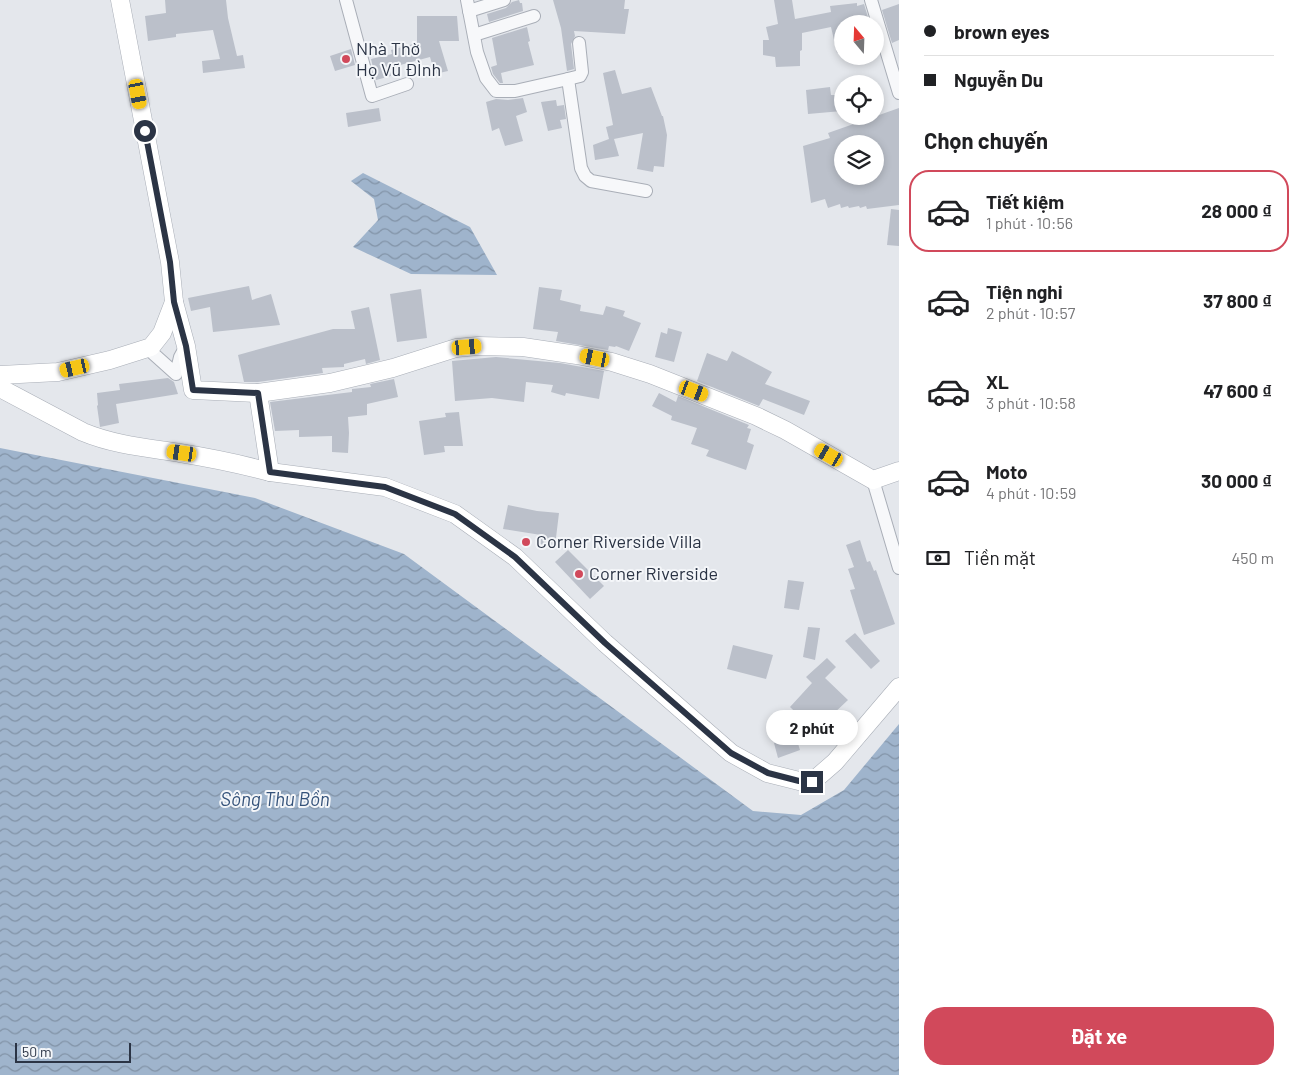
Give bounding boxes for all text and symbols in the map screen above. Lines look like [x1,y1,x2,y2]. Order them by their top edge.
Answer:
north arrow [834,15,884,65]
map controls [834,15,884,185]
text: brown eyes [954,20,1049,43]
place label: Nhà Thờ Họ Vũ ĐÌnh [356,37,441,80]
marker: Nhà Thờ Họ Vũ ĐÌnh [340,53,352,65]
text: Nguyễn Du [954,68,1043,91]
button: locate [834,75,884,125]
car [127,78,148,110]
route start [134,120,156,142]
text: Chọn chuyến [924,127,1048,153]
button: layers [834,135,884,185]
icon: car [926,189,971,234]
text: Tiết kiệm [986,190,1064,213]
text: 28 000 ₫ [1201,199,1272,222]
text: 1 phút · 10:56 [986,213,1073,232]
icon: car [926,279,971,324]
text: Tiện nghi [986,280,1063,303]
text: 37 800 ₫ [1203,289,1272,312]
text: 2 phút · 10:57 [986,303,1075,322]
car [451,338,482,356]
car [578,348,611,368]
car [58,357,91,379]
icon: car [926,369,971,414]
text: XL [986,370,1009,393]
car [677,379,710,403]
text: 47 600 ₫ [1203,379,1272,402]
text: 3 phút · 10:58 [986,393,1076,412]
car [812,441,845,469]
car [166,443,197,463]
icon: car [926,459,971,504]
text: Moto [986,460,1028,483]
text: 30 000 ₫ [1201,469,1272,492]
text: 4 phút · 10:59 [986,483,1076,502]
place label: Corner Riverside Villa [536,530,701,552]
marker: Corner Riverside Villa [520,536,532,548]
icon: cash [924,544,952,572]
text: Tiền mặt [964,546,1036,569]
text: 450 m [1231,548,1274,567]
place label: Corner Riverside [589,562,718,584]
marker: Corner Riverside [573,568,585,580]
callout: 2 phút [766,710,858,744]
text: 2 phút [790,718,834,737]
route end [801,771,823,793]
water label: Sông Thu Bồn [220,787,330,810]
button: Đặt xe [924,1007,1274,1065]
scale bar [15,1040,131,1063]
text: 50 m [22,1043,51,1060]

